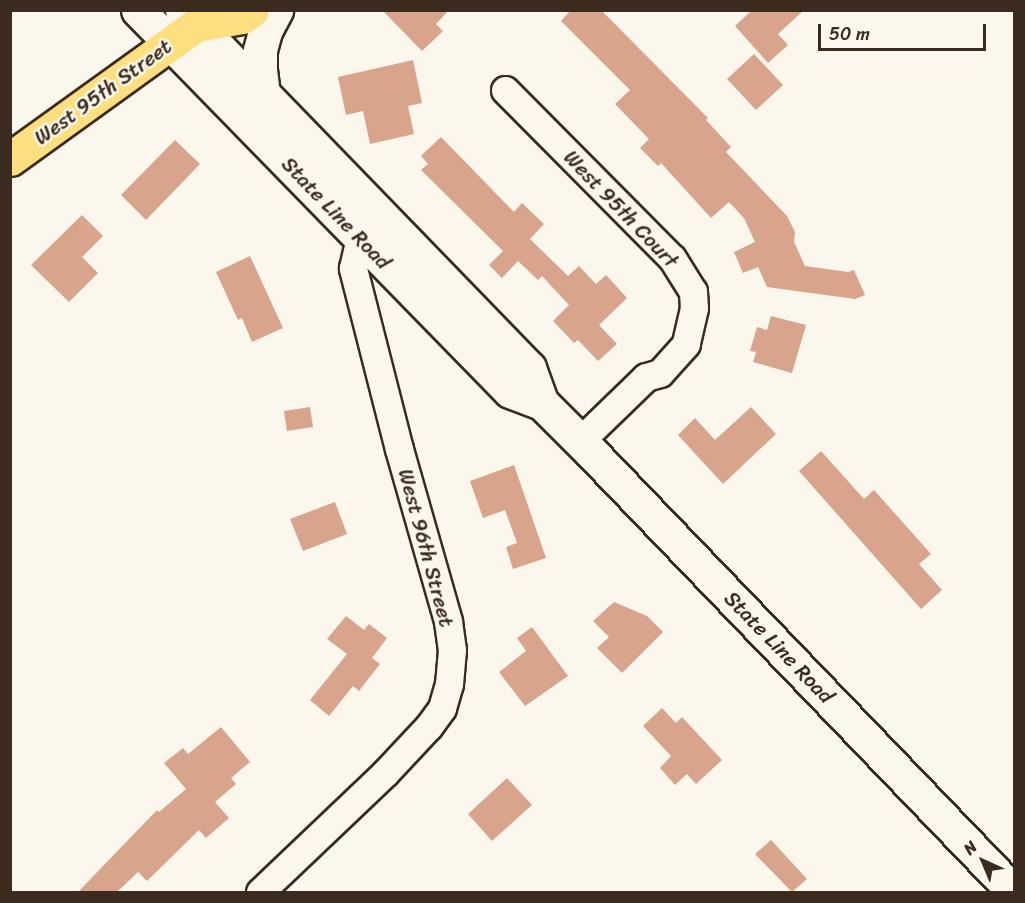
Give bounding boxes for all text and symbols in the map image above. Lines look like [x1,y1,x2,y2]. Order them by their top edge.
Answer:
scale bar [821,12,989,50]
text: 50 m [829,18,870,50]
street label: West 95th Street [29,34,177,150]
street label: West 95th Court [558,144,684,274]
street label: State Line Road [276,152,396,274]
street label: West 96th Street [393,466,459,630]
street label: State Line Road [719,586,839,708]
north arrow [953,831,1013,891]
text: N [956,833,984,862]

